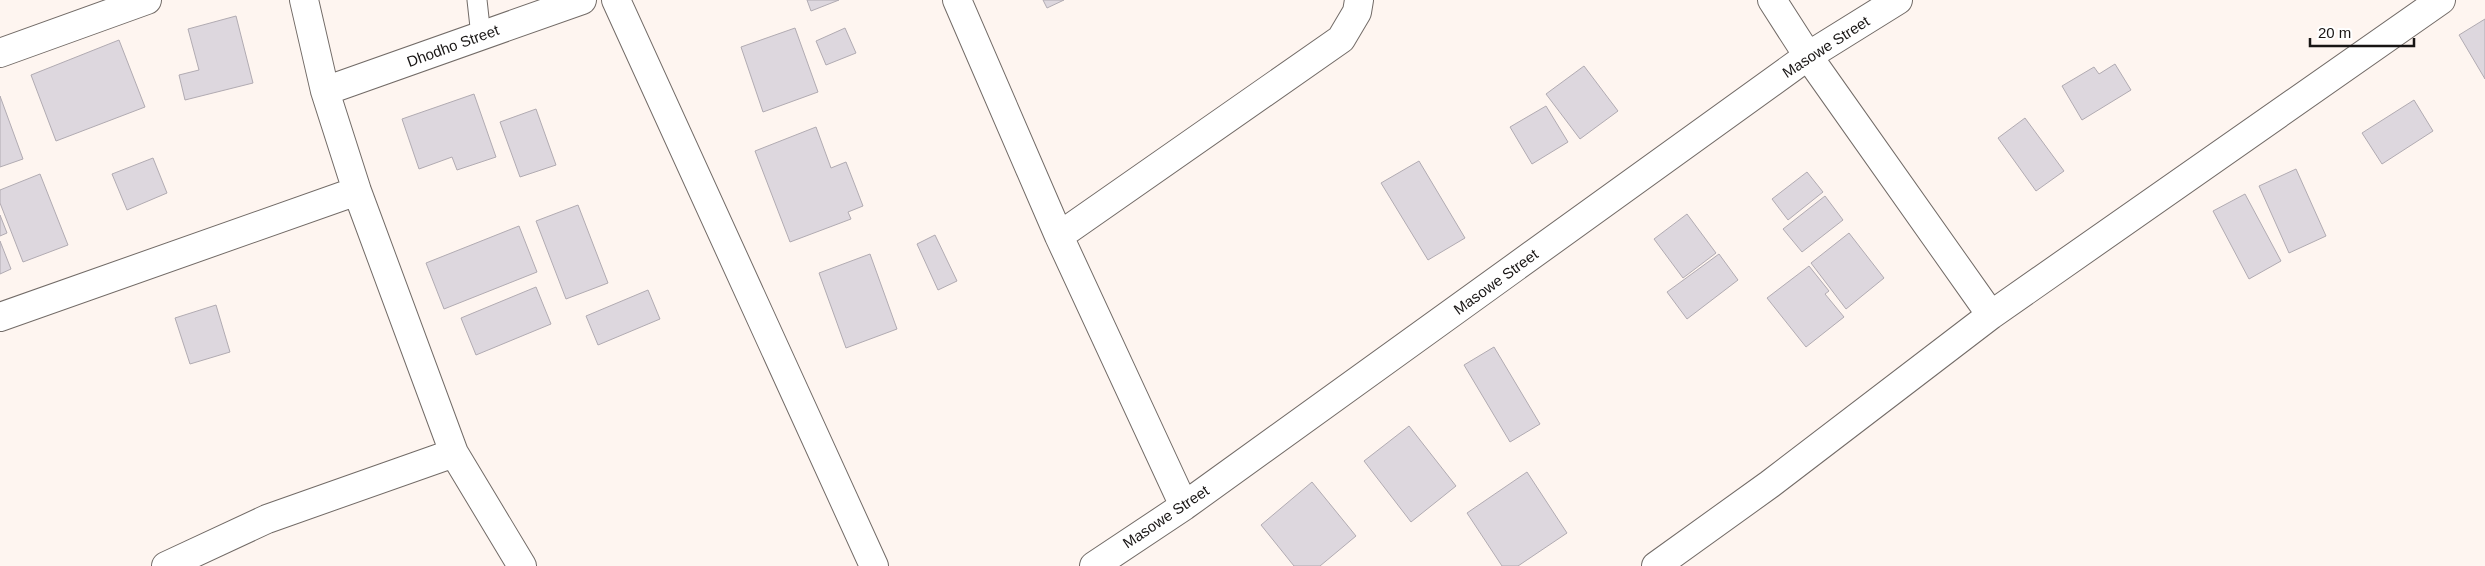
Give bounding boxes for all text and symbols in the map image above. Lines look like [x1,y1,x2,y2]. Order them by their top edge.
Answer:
street label: Masowe Street [1779,12,1873,81]
scale bar [2310,15,2414,47]
street label: Dhodho Street [404,21,502,70]
text: 20 m [2318,24,2351,41]
street label: Masowe Street [1450,245,1542,318]
street label: Masowe Street [1119,481,1213,552]

